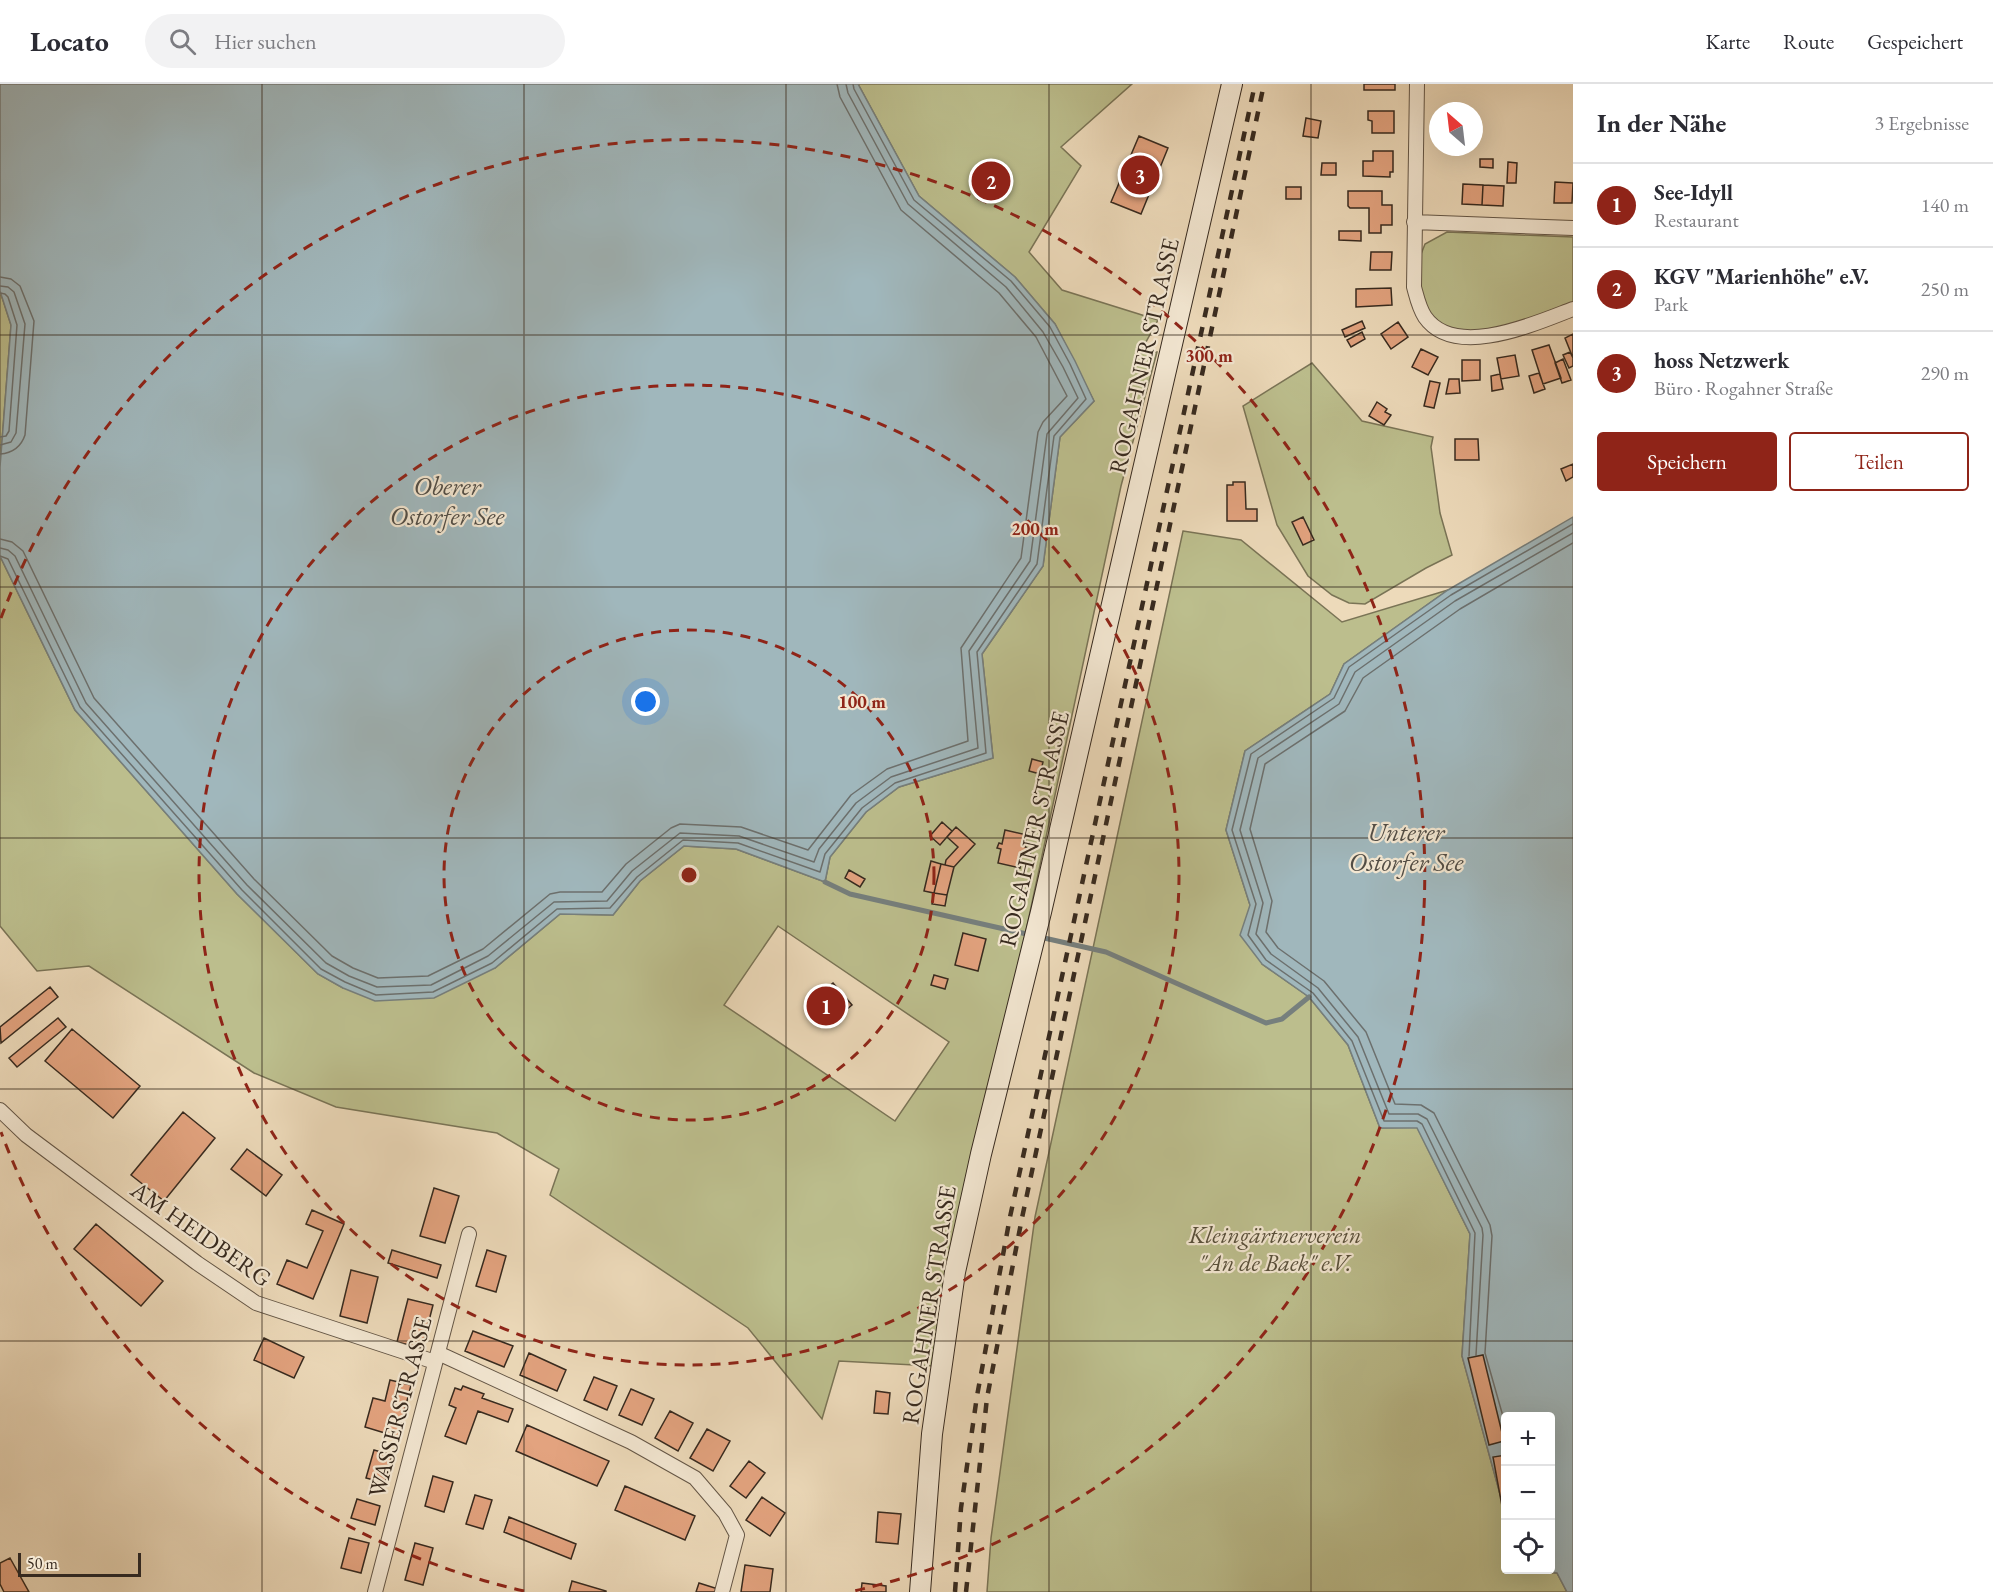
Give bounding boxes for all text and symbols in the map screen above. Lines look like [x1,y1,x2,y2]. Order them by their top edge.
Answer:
search box [145,14,565,68]
text: Locato [30,23,109,59]
icon: search [166,25,199,58]
text: Hier suchen [214,27,317,56]
text: Karte [1706,28,1750,55]
text: Route [1783,28,1834,55]
text: Gespeichert [1867,28,1963,55]
north arrow [1429,102,1483,156]
text: In der Nähe [1597,106,1726,140]
text: 3 Ergebnisse [1874,110,1969,136]
pin: 3 [1120,152,1160,197]
pin: 2 [972,158,1010,204]
text: See-Idyll [1654,178,1733,207]
text: 1 [1611,192,1622,218]
text: 140 m [1921,192,1969,218]
text: Restaurant [1654,207,1739,233]
street label: ROGAHNER STRASSE [1101,235,1186,477]
text: KGV "Marienhöhe" e.V. [1654,262,1869,291]
text: 2 [1611,276,1622,302]
text: 250 m [1921,276,1969,302]
text: Park [1654,291,1688,317]
text: 300 m [1185,344,1233,367]
text: hoss Netzwerk [1654,346,1789,375]
text: 3 [1611,360,1622,386]
text: 290 m [1921,360,1969,386]
text: Büro · Rogahner Straße [1654,375,1833,401]
button: Speichern [1597,432,1777,491]
button: Teilen [1789,432,1969,491]
water label: Oberer Ostorfer See [390,469,505,533]
text: 200 m [1011,517,1059,540]
your location [631,687,660,716]
text: 100 m [838,690,886,713]
street label: ROGAHNER STRASSE [991,708,1076,950]
water label: Unterer Ostorfer See [1349,815,1464,879]
centre of rings [679,865,699,885]
pin: 1 [806,984,846,1028]
street label: AM HEIDBERG [124,1173,278,1293]
street label: ROGAHNER STRASSE [894,1183,963,1426]
park label: Kleingärtnerverein "An de Baek" e.V. [1188,1219,1361,1278]
street label: WASSERSTRASSE [360,1313,439,1501]
map controls [1501,1412,1555,1574]
button: + [1501,1412,1555,1466]
button: − [1501,1466,1555,1520]
button: locate [1501,1520,1555,1574]
scale bar [18,1550,141,1578]
text: 50 m [27,1553,58,1574]

